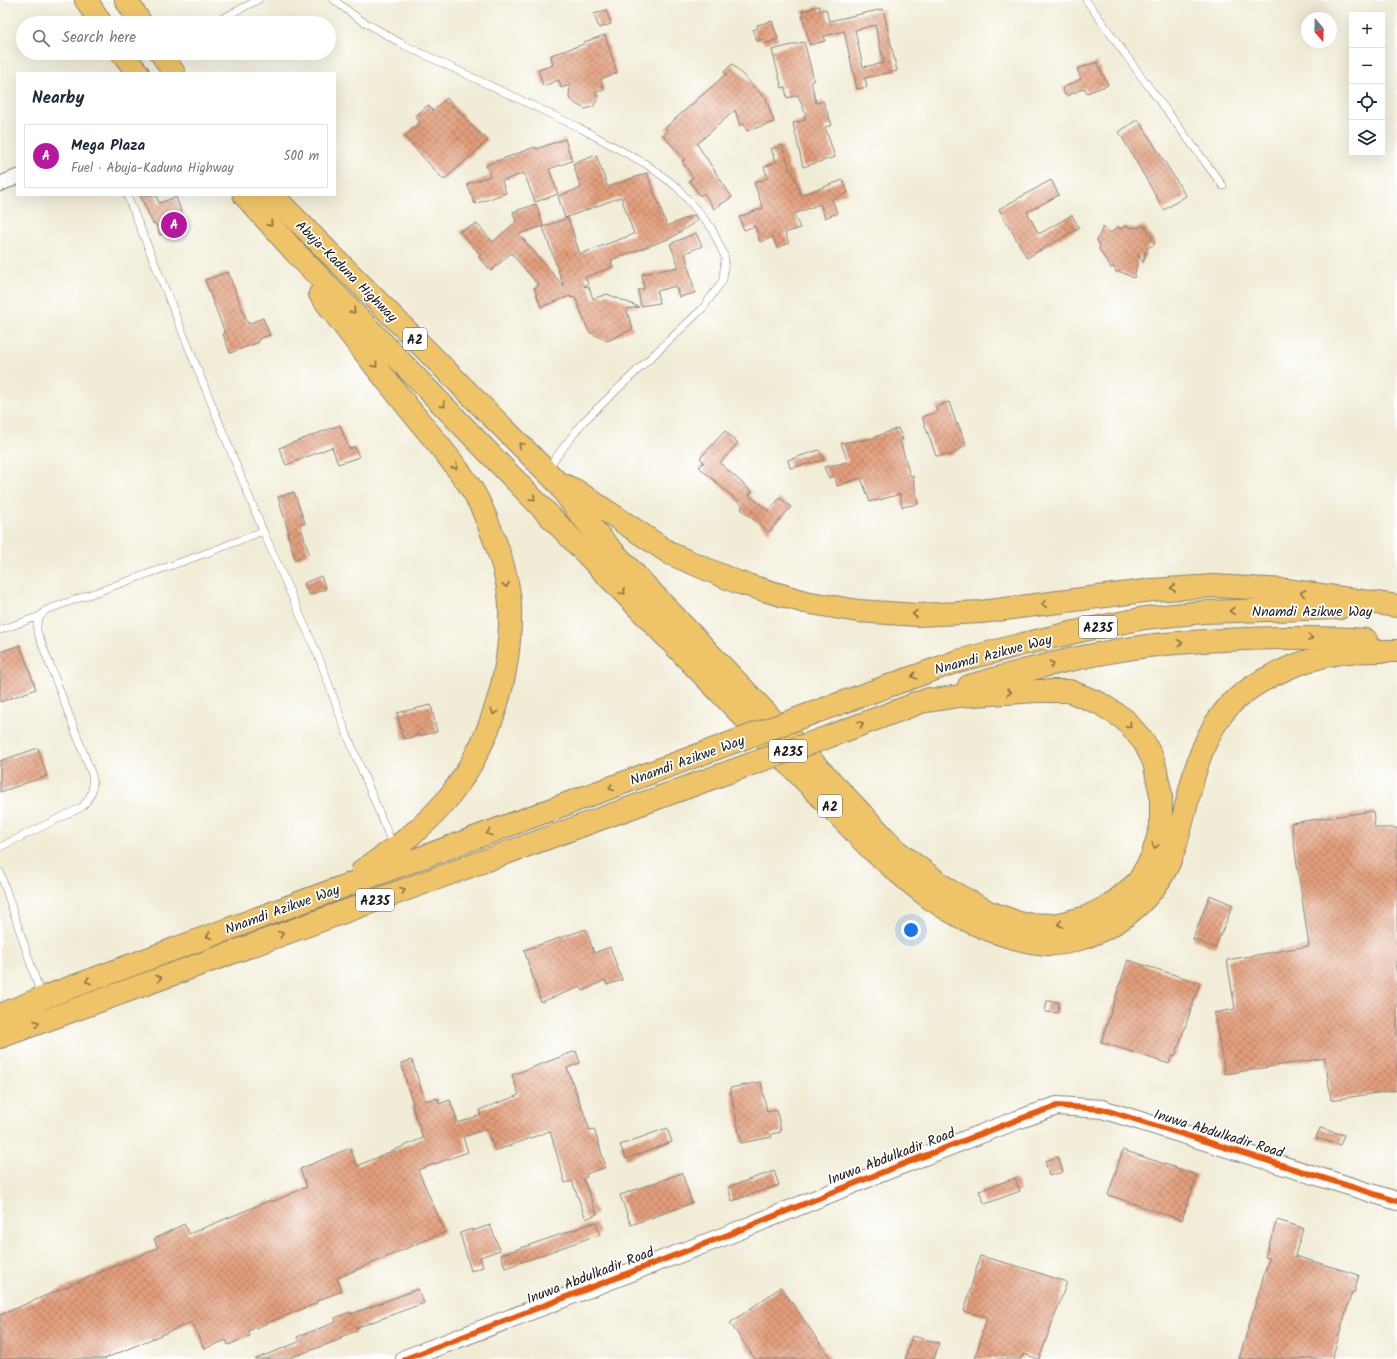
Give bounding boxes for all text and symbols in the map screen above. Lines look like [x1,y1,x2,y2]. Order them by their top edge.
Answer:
north arrow [1301,12,1337,48]
map controls [1349,12,1385,156]
button: + [1349,12,1385,48]
search box [16,16,336,60]
text: Search here [62,26,136,50]
icon: search [30,27,52,49]
button: − [1349,48,1385,84]
button: locate [1349,84,1385,120]
text: Nearby [32,85,84,112]
button: layers [1349,120,1385,156]
text: Mega Plaza [71,134,145,158]
text: A [42,146,50,167]
text: 500 m [283,146,319,167]
text: Fuel · Abuja-Kaduna Highway [71,158,234,179]
pin: A [161,210,187,240]
street label: Abuja-Kaduna Highway [290,216,403,328]
one-way arrow [265,219,273,227]
one-way arrow [348,306,355,314]
road number: A2 [403,328,427,350]
one-way arrow [370,360,377,367]
one-way arrow [438,400,446,408]
one-way arrow [518,442,526,450]
one-way arrow [451,462,458,469]
one-way arrow [528,493,536,501]
one-way arrow [502,582,510,588]
one-way arrow [1170,584,1176,593]
one-way arrow [619,587,626,595]
one-way arrow [1300,588,1306,597]
one-way arrow [1041,599,1047,608]
street label: Nnamdi Azikwe Way [1252,601,1373,623]
one-way arrow [1229,607,1235,615]
one-way arrow [912,610,918,618]
road number: A235 [1079,616,1117,638]
street label: Nnamdi Azikwe Way [932,629,1055,681]
one-way arrow [1307,634,1313,642]
one-way arrow [1177,639,1183,648]
one-way arrow [1049,660,1055,668]
one-way arrow [911,671,918,680]
one-way arrow [1006,688,1012,697]
one-way arrow [490,709,498,716]
one-way arrow [858,720,865,728]
one-way arrow [1125,720,1132,728]
street label: Nnamdi Azikwe Way [627,730,748,792]
road number: A235 [769,740,807,762]
one-way arrow [607,783,614,791]
road number: A2 [818,795,842,817]
one-way arrow [485,828,492,836]
one-way arrow [1151,842,1160,849]
street label: Nnamdi Azikwe Way [222,879,343,941]
one-way arrow [400,886,407,895]
road number: A235 [356,889,394,911]
one-way arrow [1057,919,1064,927]
your location [901,920,921,940]
one-way arrow [277,930,284,939]
one-way arrow [206,932,213,940]
one-way arrow [155,975,162,983]
one-way arrow [84,977,91,985]
one-way arrow [33,1019,40,1028]
street label: Inuwa Abdulkadir Road [1151,1104,1287,1164]
street label: Inuwa Abdulkadir Road [824,1122,959,1191]
street label: Inuwa Abdulkadir Road [523,1241,658,1310]

